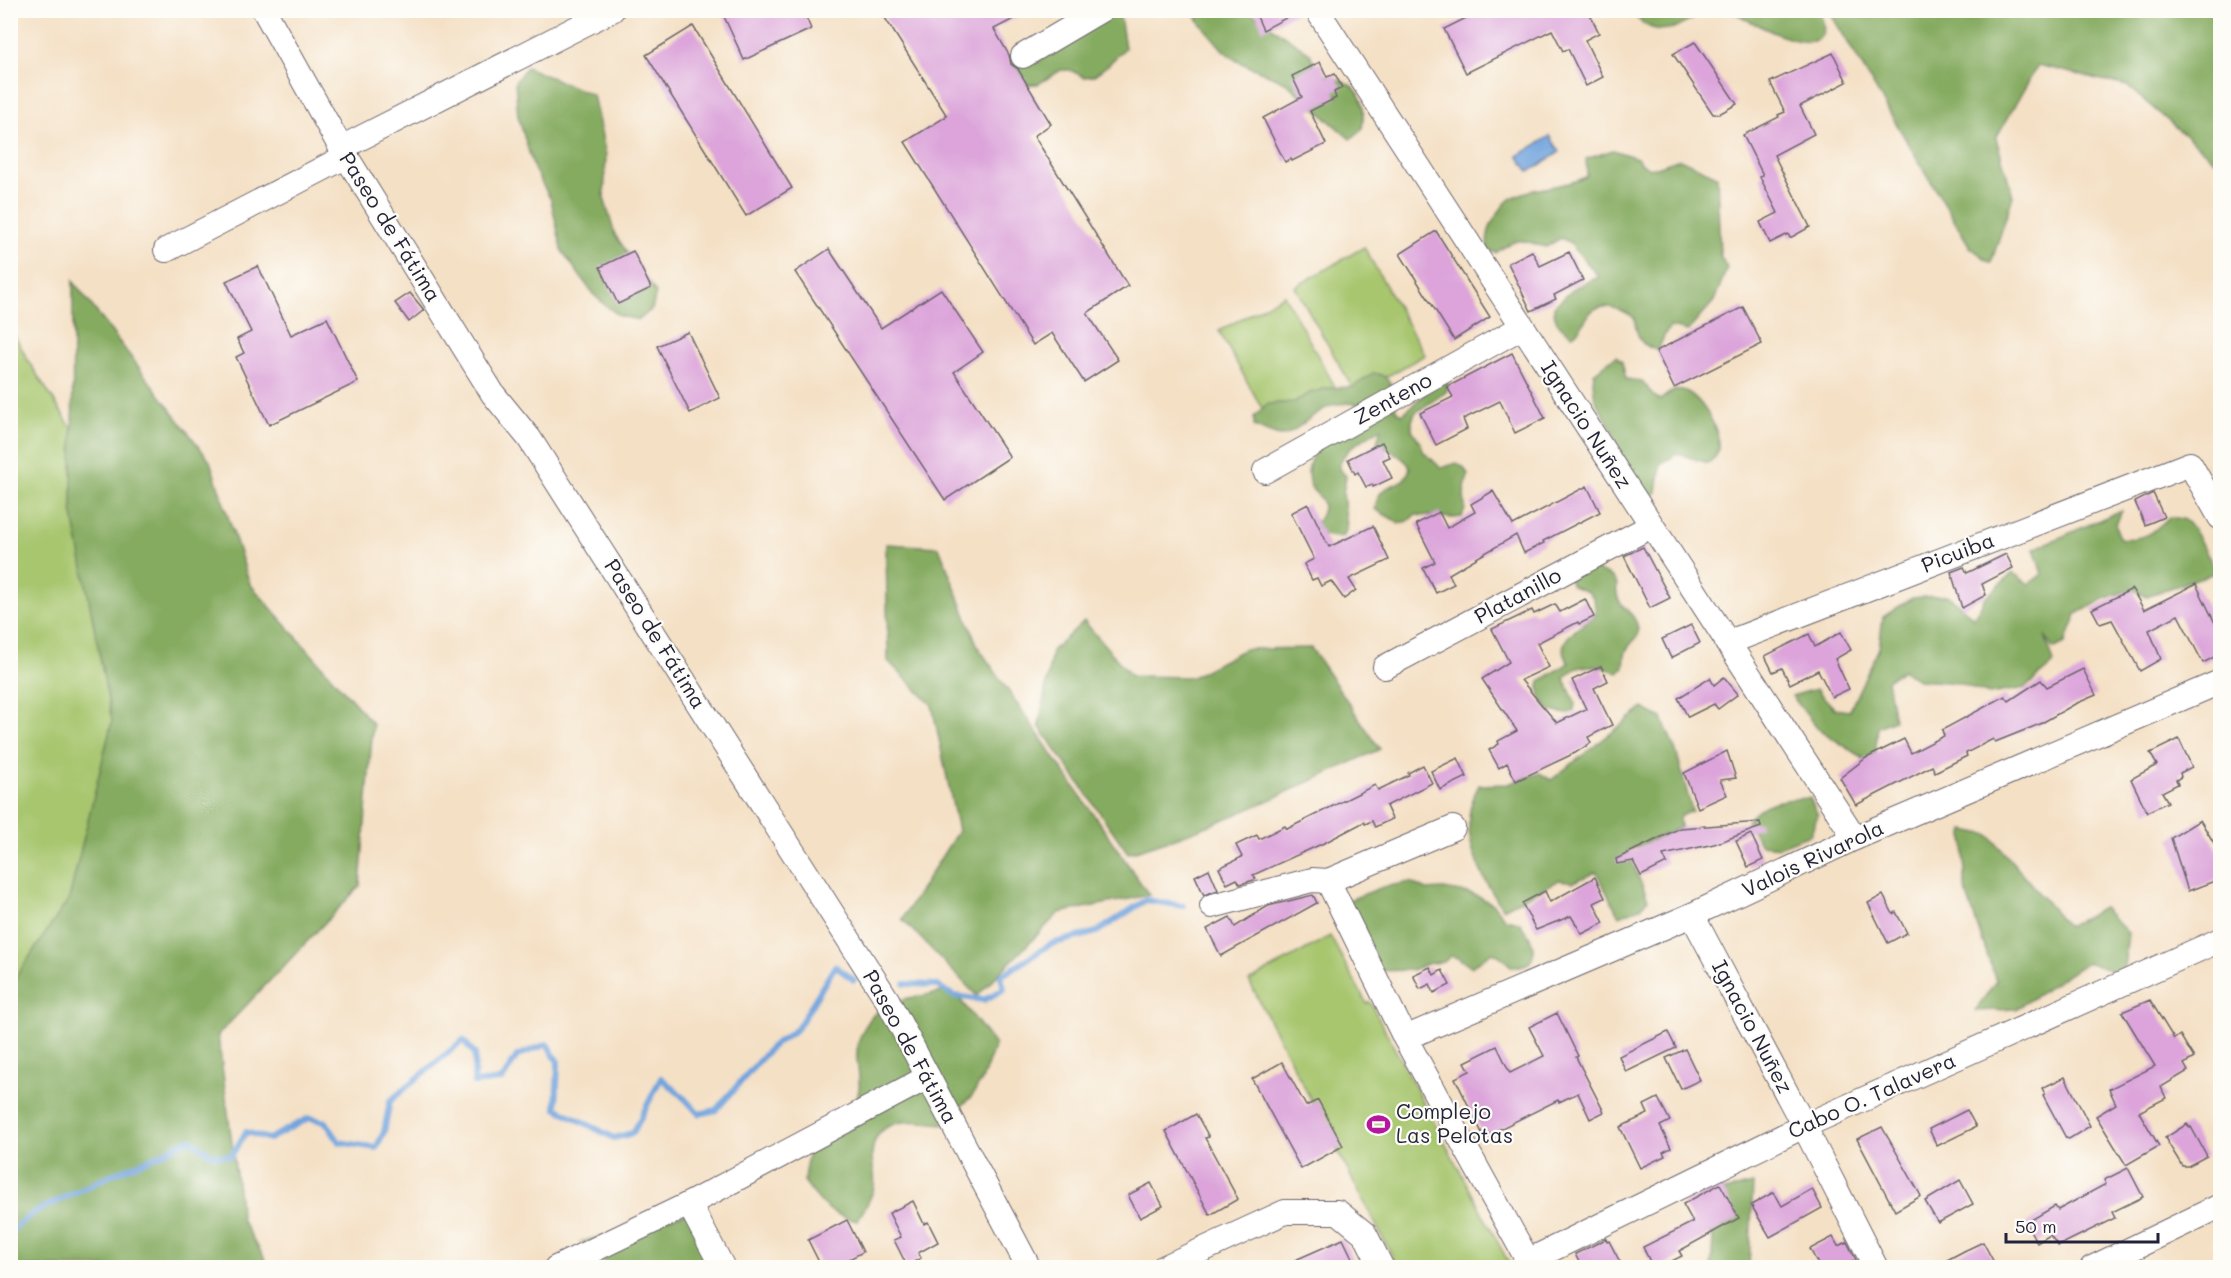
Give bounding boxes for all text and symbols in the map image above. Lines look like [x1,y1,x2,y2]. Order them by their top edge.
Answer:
street label: Paseo de Fátima [334,146,448,306]
street label: Ignacio Nuñez [1536,355,1639,493]
street label: Zenteno [1349,365,1436,430]
street label: Picuiba [1917,525,1998,578]
street label: Paseo de Fátima [599,553,713,713]
street label: Platanillo [1469,561,1565,629]
street label: Valois Rivarola [1737,813,1887,902]
street label: Ignacio Nuñez [1707,955,1800,1098]
street label: Paseo de Fátima [858,965,965,1128]
street label: Cabo O. Talavera [1783,1045,1960,1144]
place label: Complejo Las Pelotas [1396,1097,1513,1148]
sports icon: Complejo Las Pelotas [1365,1111,1391,1137]
scale bar [2006,1206,2158,1244]
text: 50 m [2015,1214,2057,1238]

